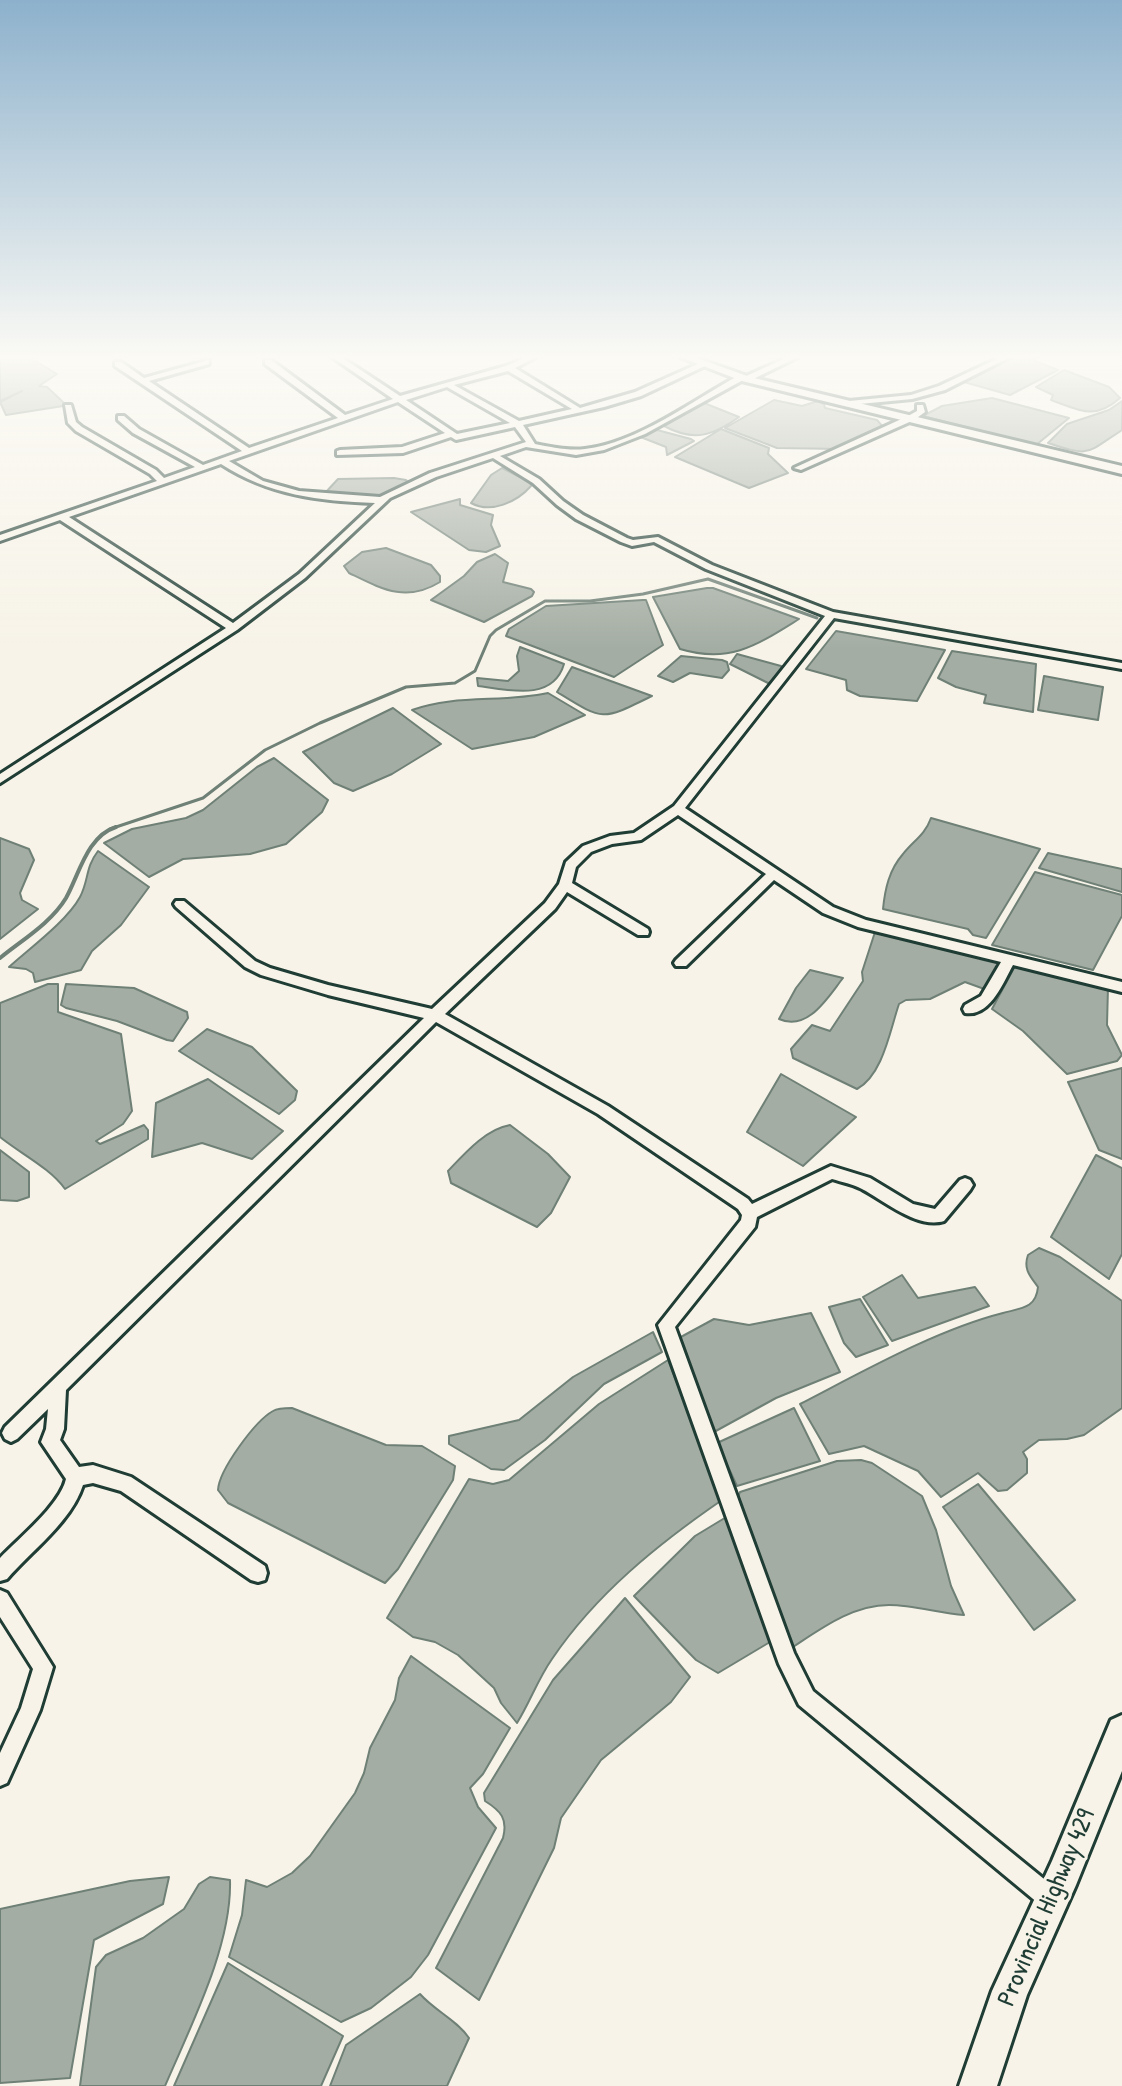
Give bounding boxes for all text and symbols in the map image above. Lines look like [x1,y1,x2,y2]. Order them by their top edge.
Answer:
street label: Provincial Highway 429 [991,1805,1103,2011]

